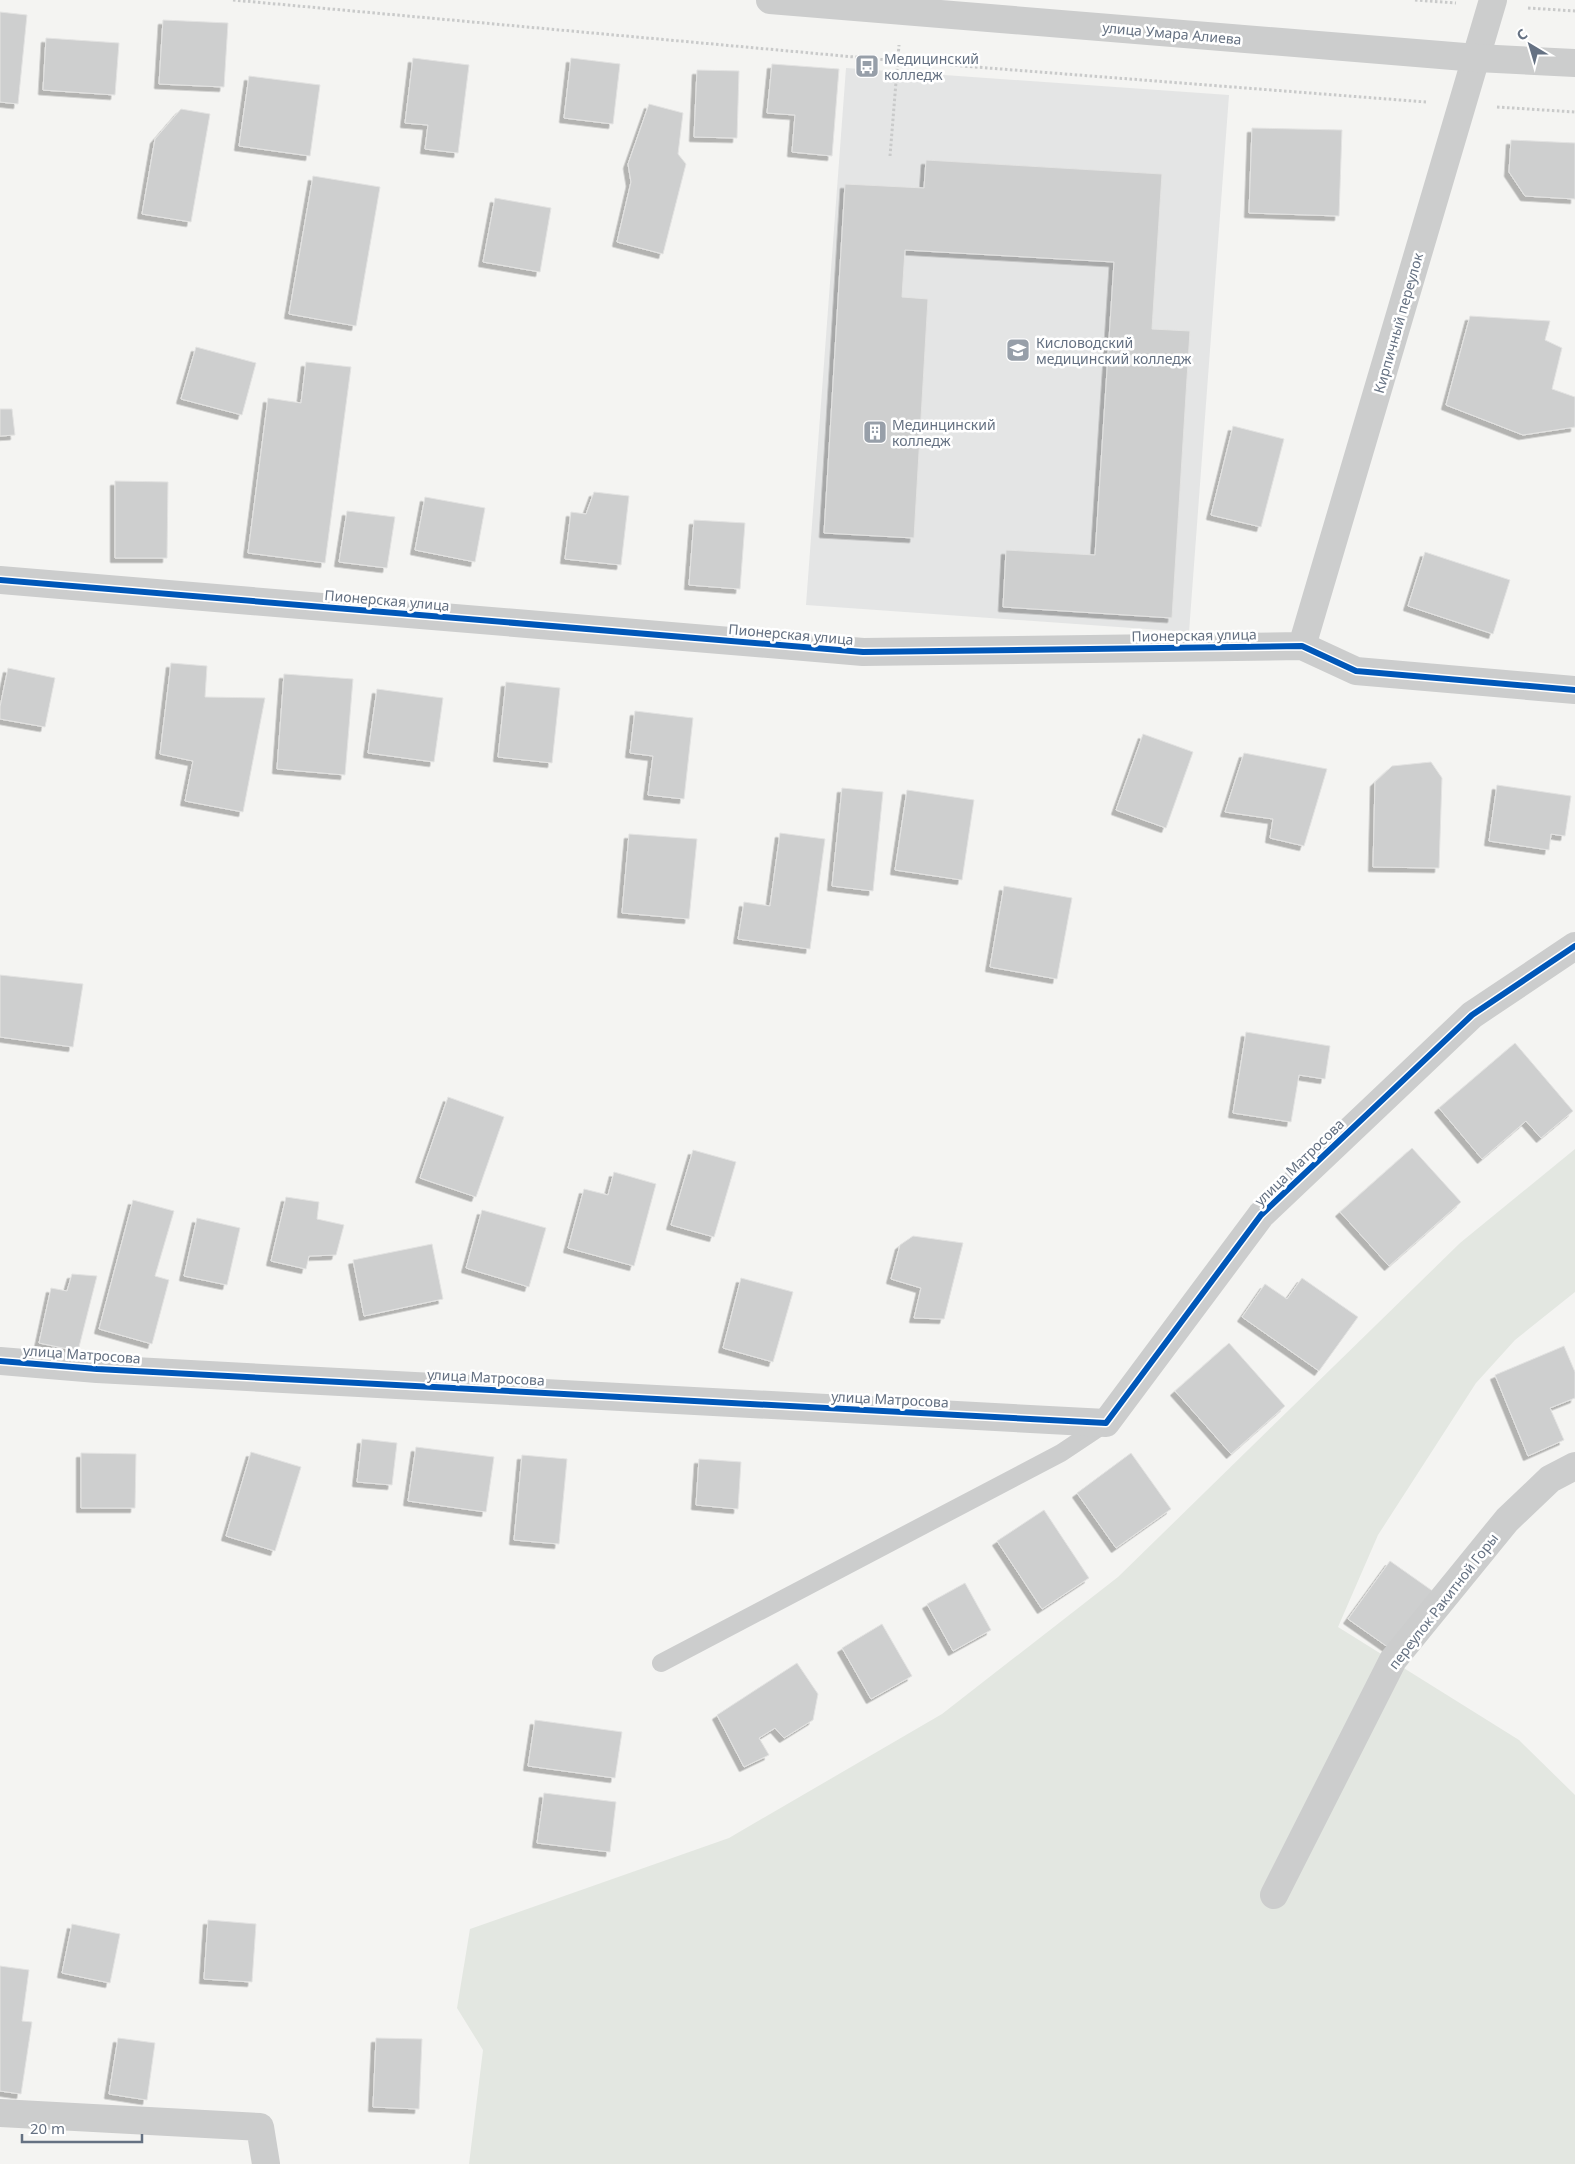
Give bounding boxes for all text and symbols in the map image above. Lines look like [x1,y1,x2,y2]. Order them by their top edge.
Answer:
street label: улица Умара Алиева [1102,17,1242,49]
north arrow [1505,20,1555,70]
text: С [1512,24,1531,45]
place label: Медицинский колледж [884,49,979,84]
bus stop icon: Медицинский колледж [854,53,880,79]
street label: Кирпичный переулок [1369,250,1427,395]
place label: Кисловодский медицинский колледж [1036,333,1192,368]
school or university icon: Кисловодский медицинский колледж [1005,337,1031,363]
place label: Мединцинский колледж [892,415,996,450]
building icon: Мединцинский колледж [862,419,888,445]
street label: Пионерская улица [324,585,450,615]
street label: Пионерская улица [728,619,854,649]
street label: Пионерская улица [1131,624,1257,646]
street label: улица Матросова [1250,1114,1348,1210]
street label: улица Матросова [23,1340,141,1368]
street label: улица Матросова [427,1364,545,1390]
street label: улица Матросова [831,1386,949,1412]
street label: переулок Ракитной Горы [1384,1529,1502,1673]
scale bar [22,2112,142,2144]
text: 20 m [30,2118,65,2138]

